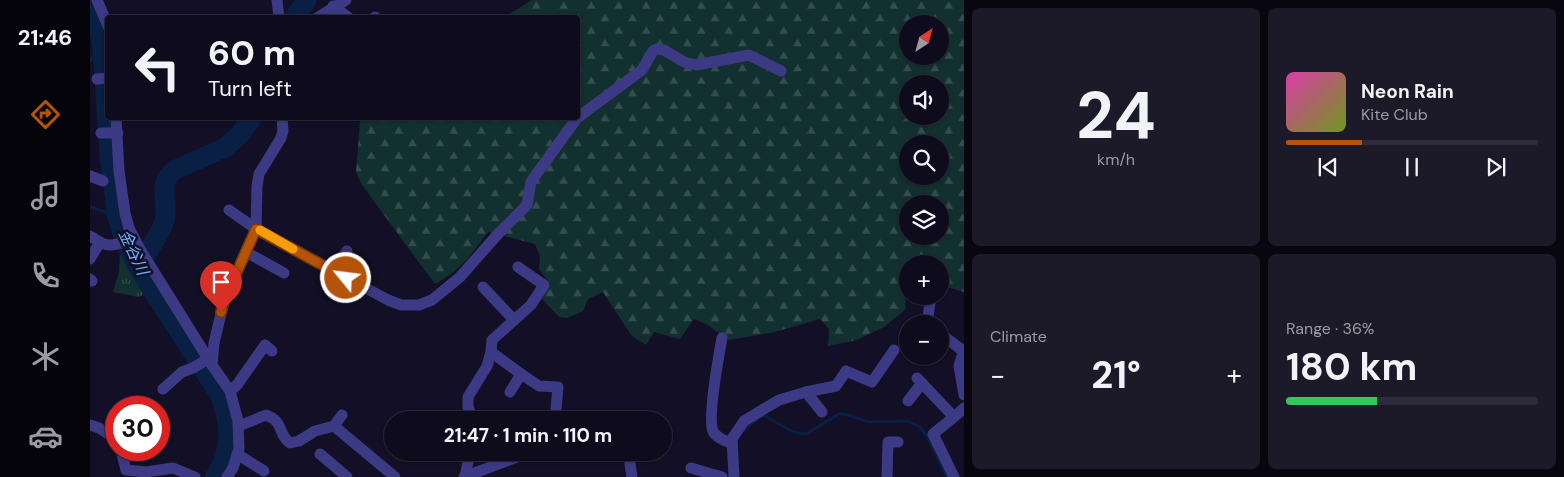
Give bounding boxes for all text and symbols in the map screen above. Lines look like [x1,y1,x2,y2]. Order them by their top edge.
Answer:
north arrow [899,15,949,65]
map controls [899,15,949,365]
text: 21:46 [18,23,72,52]
text: 60 m [208,30,296,76]
icon: left [125,35,190,100]
text: Turn left [208,74,292,103]
text: 24 [1076,74,1156,158]
button: sound [899,75,949,125]
text: Neon Rain [1361,79,1454,104]
icon: directions [28,97,63,132]
text: Kite Club [1361,104,1428,125]
button: search [899,135,949,185]
text: km/h [1097,149,1135,170]
icon: previous [1314,153,1342,181]
icon: pause [1398,153,1426,181]
icon: next [1482,153,1510,181]
icon: music [28,178,63,213]
button: layers [899,195,949,245]
water label: 金谷川 [114,226,154,280]
position arrow [319,251,371,303]
button: + [899,255,949,305]
icon: phone [28,258,63,293]
pin [200,261,242,312]
icon: arrive [207,268,235,296]
button: − [899,315,949,365]
text: Range · 36% [1286,318,1374,339]
text: Climate [990,326,1047,347]
icon: climate [28,339,63,374]
text: 180 km [1286,342,1417,392]
text: 21° [1091,350,1141,400]
text: − [990,357,1005,394]
text: + [1227,357,1242,394]
speed limit sign: 30 [105,396,170,461]
icon: car [28,419,63,454]
text: 21:47 · 1 min · 110 m [444,423,612,448]

